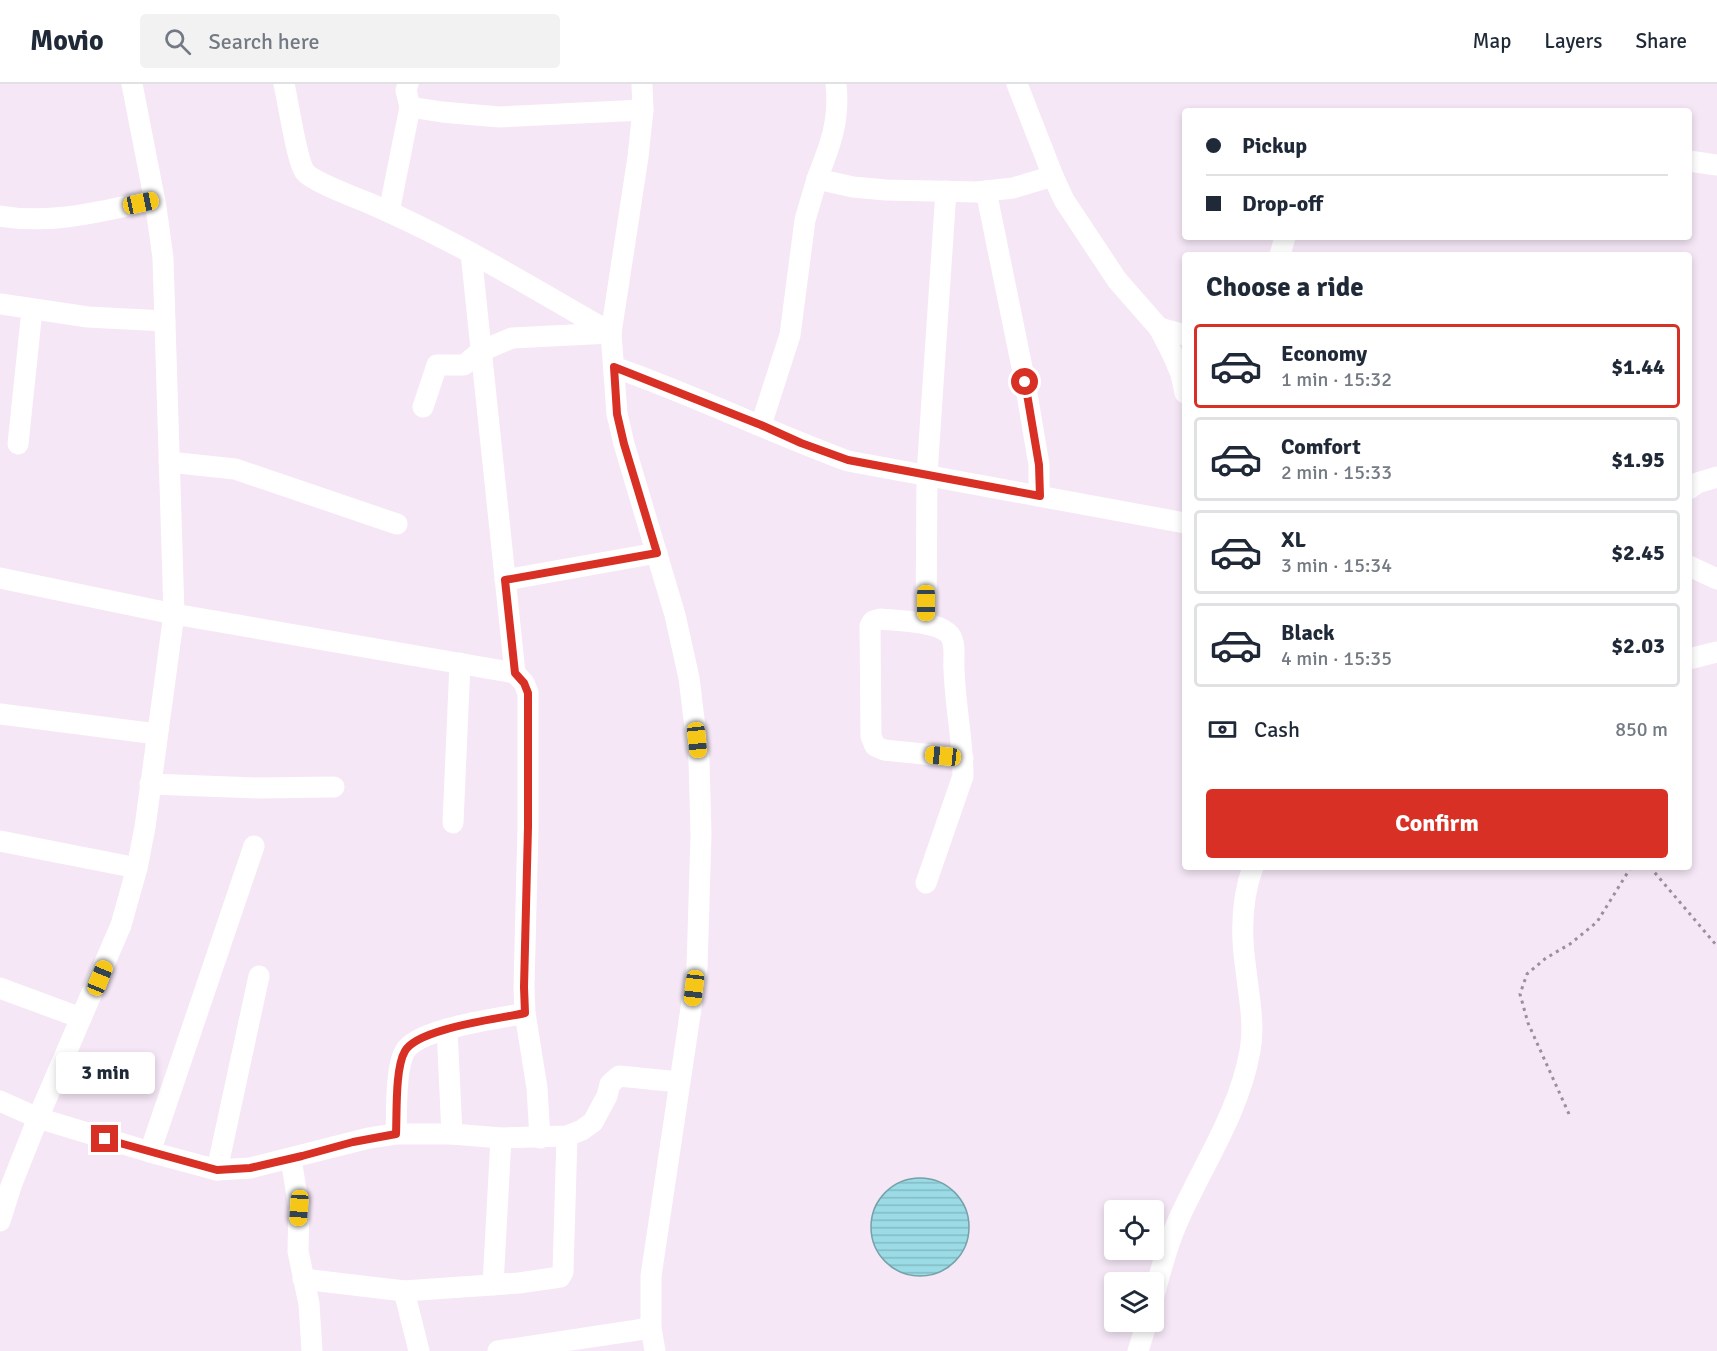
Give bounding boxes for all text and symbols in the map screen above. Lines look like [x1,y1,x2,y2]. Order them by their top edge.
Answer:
search box [140,14,560,68]
text: Movio [30,24,104,58]
icon: search [161,25,194,58]
text: Search here [209,28,320,55]
text: Map [1473,28,1511,54]
text: Layers [1544,28,1602,54]
text: Share [1635,28,1687,54]
text: Pickup [1242,132,1307,159]
car [122,190,160,216]
text: Drop-off [1242,190,1323,217]
text: Choose a ride [1206,271,1364,304]
icon: car [1209,339,1263,393]
text: Economy [1281,340,1367,367]
text: $1.44 [1611,353,1665,380]
text: 1 min · 15:32 [1281,367,1392,392]
route start [1011,368,1038,395]
icon: car [1209,432,1263,486]
text: Comfort [1281,433,1361,460]
text: $1.95 [1611,446,1665,473]
text: 2 min · 15:33 [1281,460,1392,485]
icon: car [1209,525,1263,579]
text: XL [1281,526,1306,553]
text: $2.45 [1611,539,1665,566]
text: 3 min · 15:34 [1281,553,1392,578]
car [917,585,935,621]
icon: car [1209,618,1263,672]
text: Black [1281,619,1335,646]
text: $2.03 [1611,632,1665,659]
text: 4 min · 15:35 [1281,646,1392,671]
icon: cash [1206,713,1239,746]
text: Cash [1254,716,1300,743]
text: 850 m [1615,717,1668,742]
car [686,721,708,759]
car [924,745,962,767]
button: Confirm [1206,789,1668,858]
car [85,958,115,998]
car [683,969,705,1007]
callout: 3 min [56,1052,154,1094]
text: 3 min [81,1060,130,1085]
route end [91,1125,118,1152]
car [289,1189,309,1227]
map controls [1104,1200,1164,1332]
button: locate [1104,1200,1164,1260]
button: layers [1104,1272,1164,1332]

